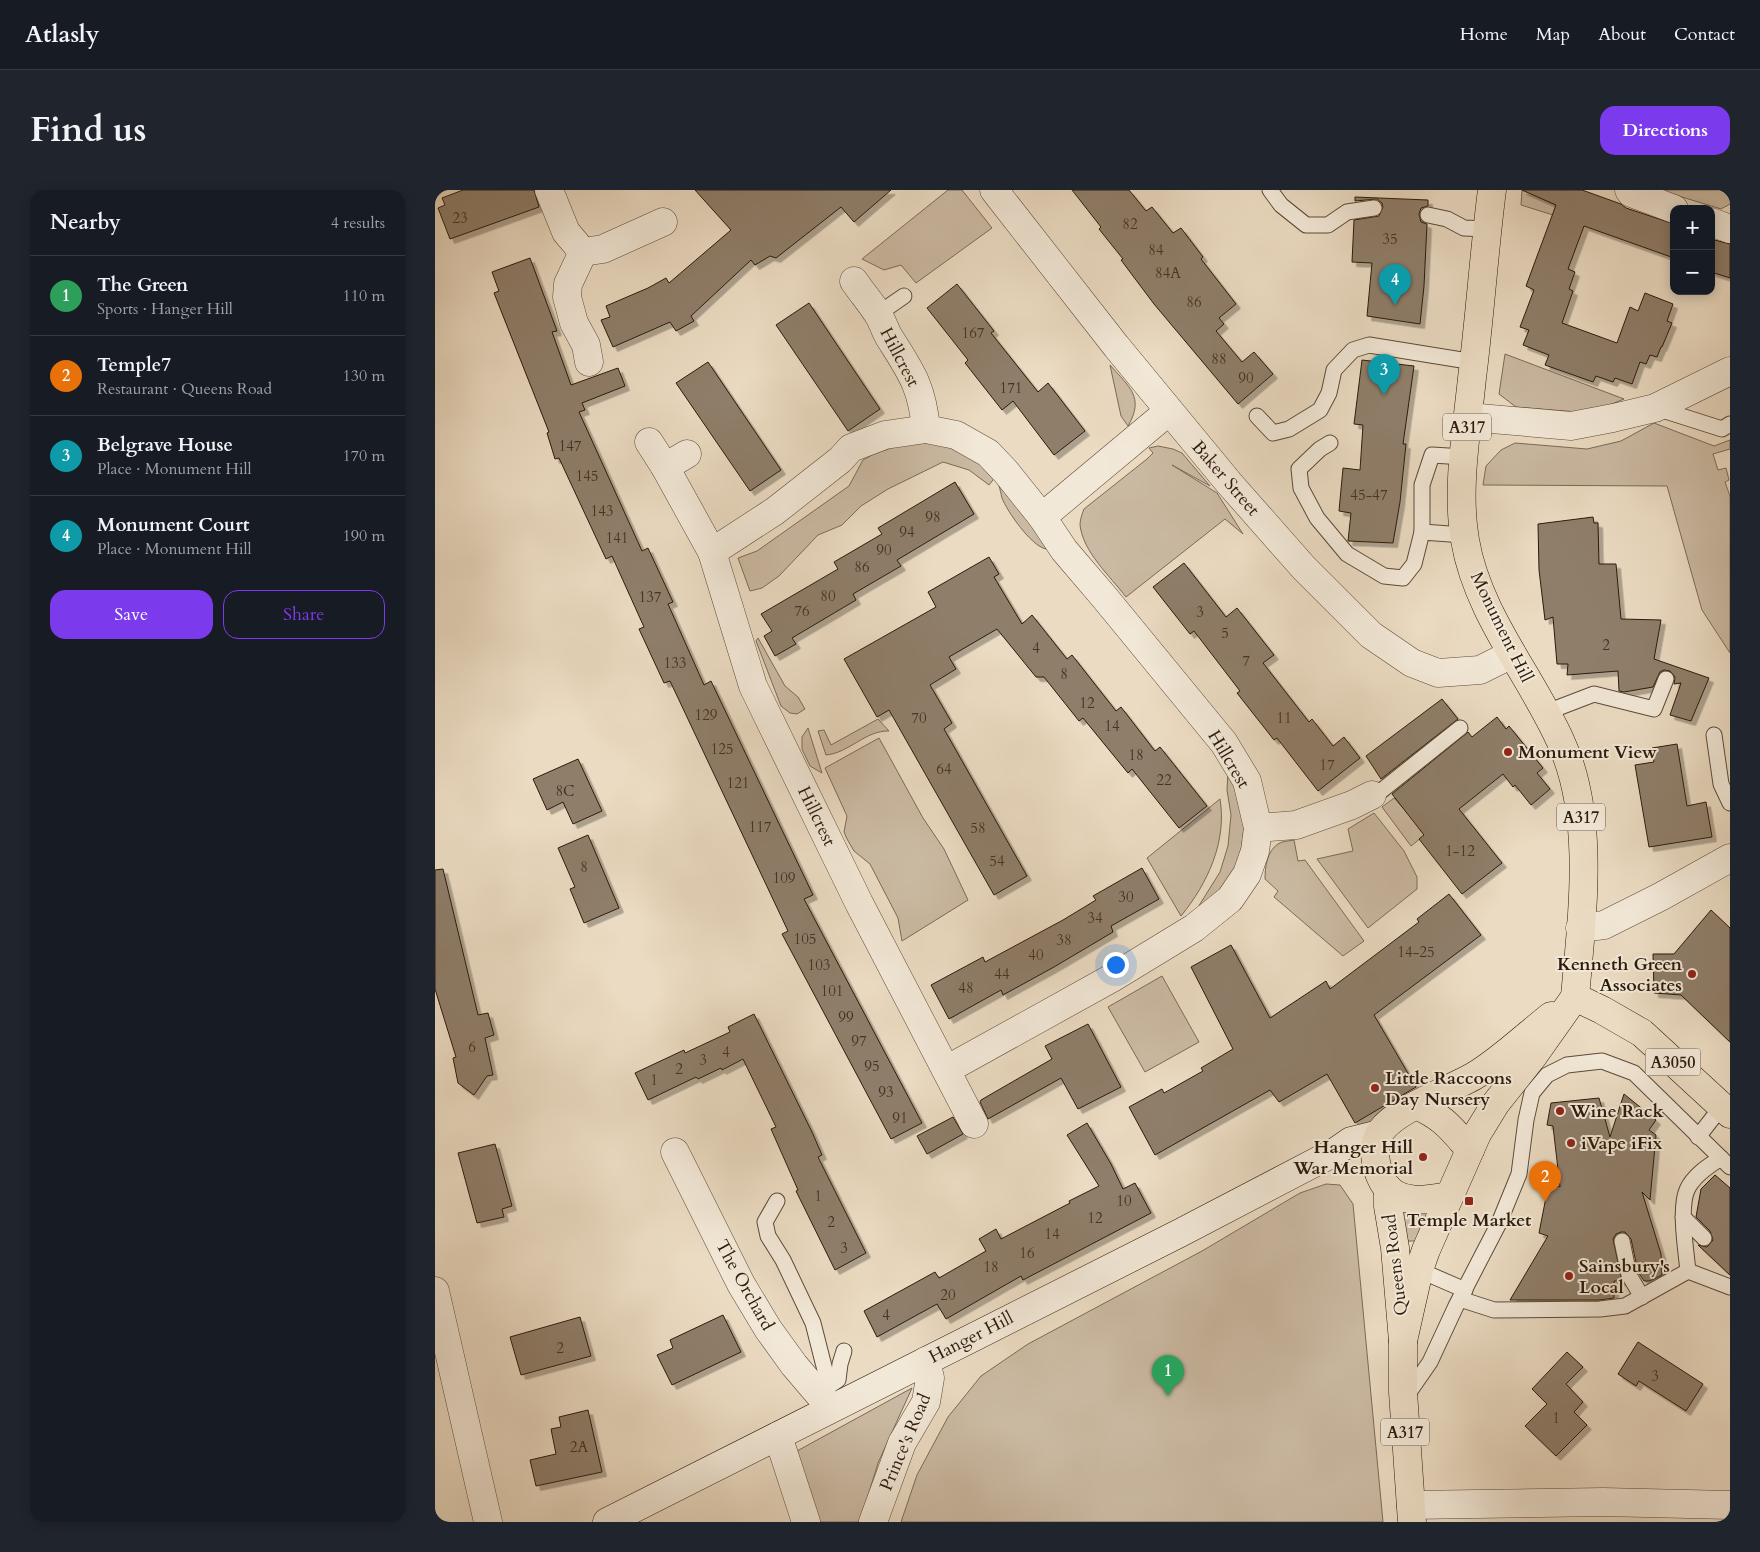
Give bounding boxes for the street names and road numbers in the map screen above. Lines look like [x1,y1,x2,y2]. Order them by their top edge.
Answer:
street label: Hillcrest [874,323,926,392]
road number: A317 [1443,413,1491,440]
street label: Baker Street [1186,435,1266,522]
street label: Monument Hill [1464,568,1539,687]
street label: Hillcrest [1201,725,1256,793]
street label: Hillcrest [791,782,842,851]
road number: A317 [1557,804,1605,830]
road number: A3050 [1645,1049,1701,1076]
street label: Queens Road [1377,1212,1414,1317]
street label: The Orchard [709,1235,780,1335]
street label: Hanger Hill [925,1305,1018,1369]
street label: Prince's Road [874,1389,937,1495]
road number: A317 [1381,1418,1429,1446]

